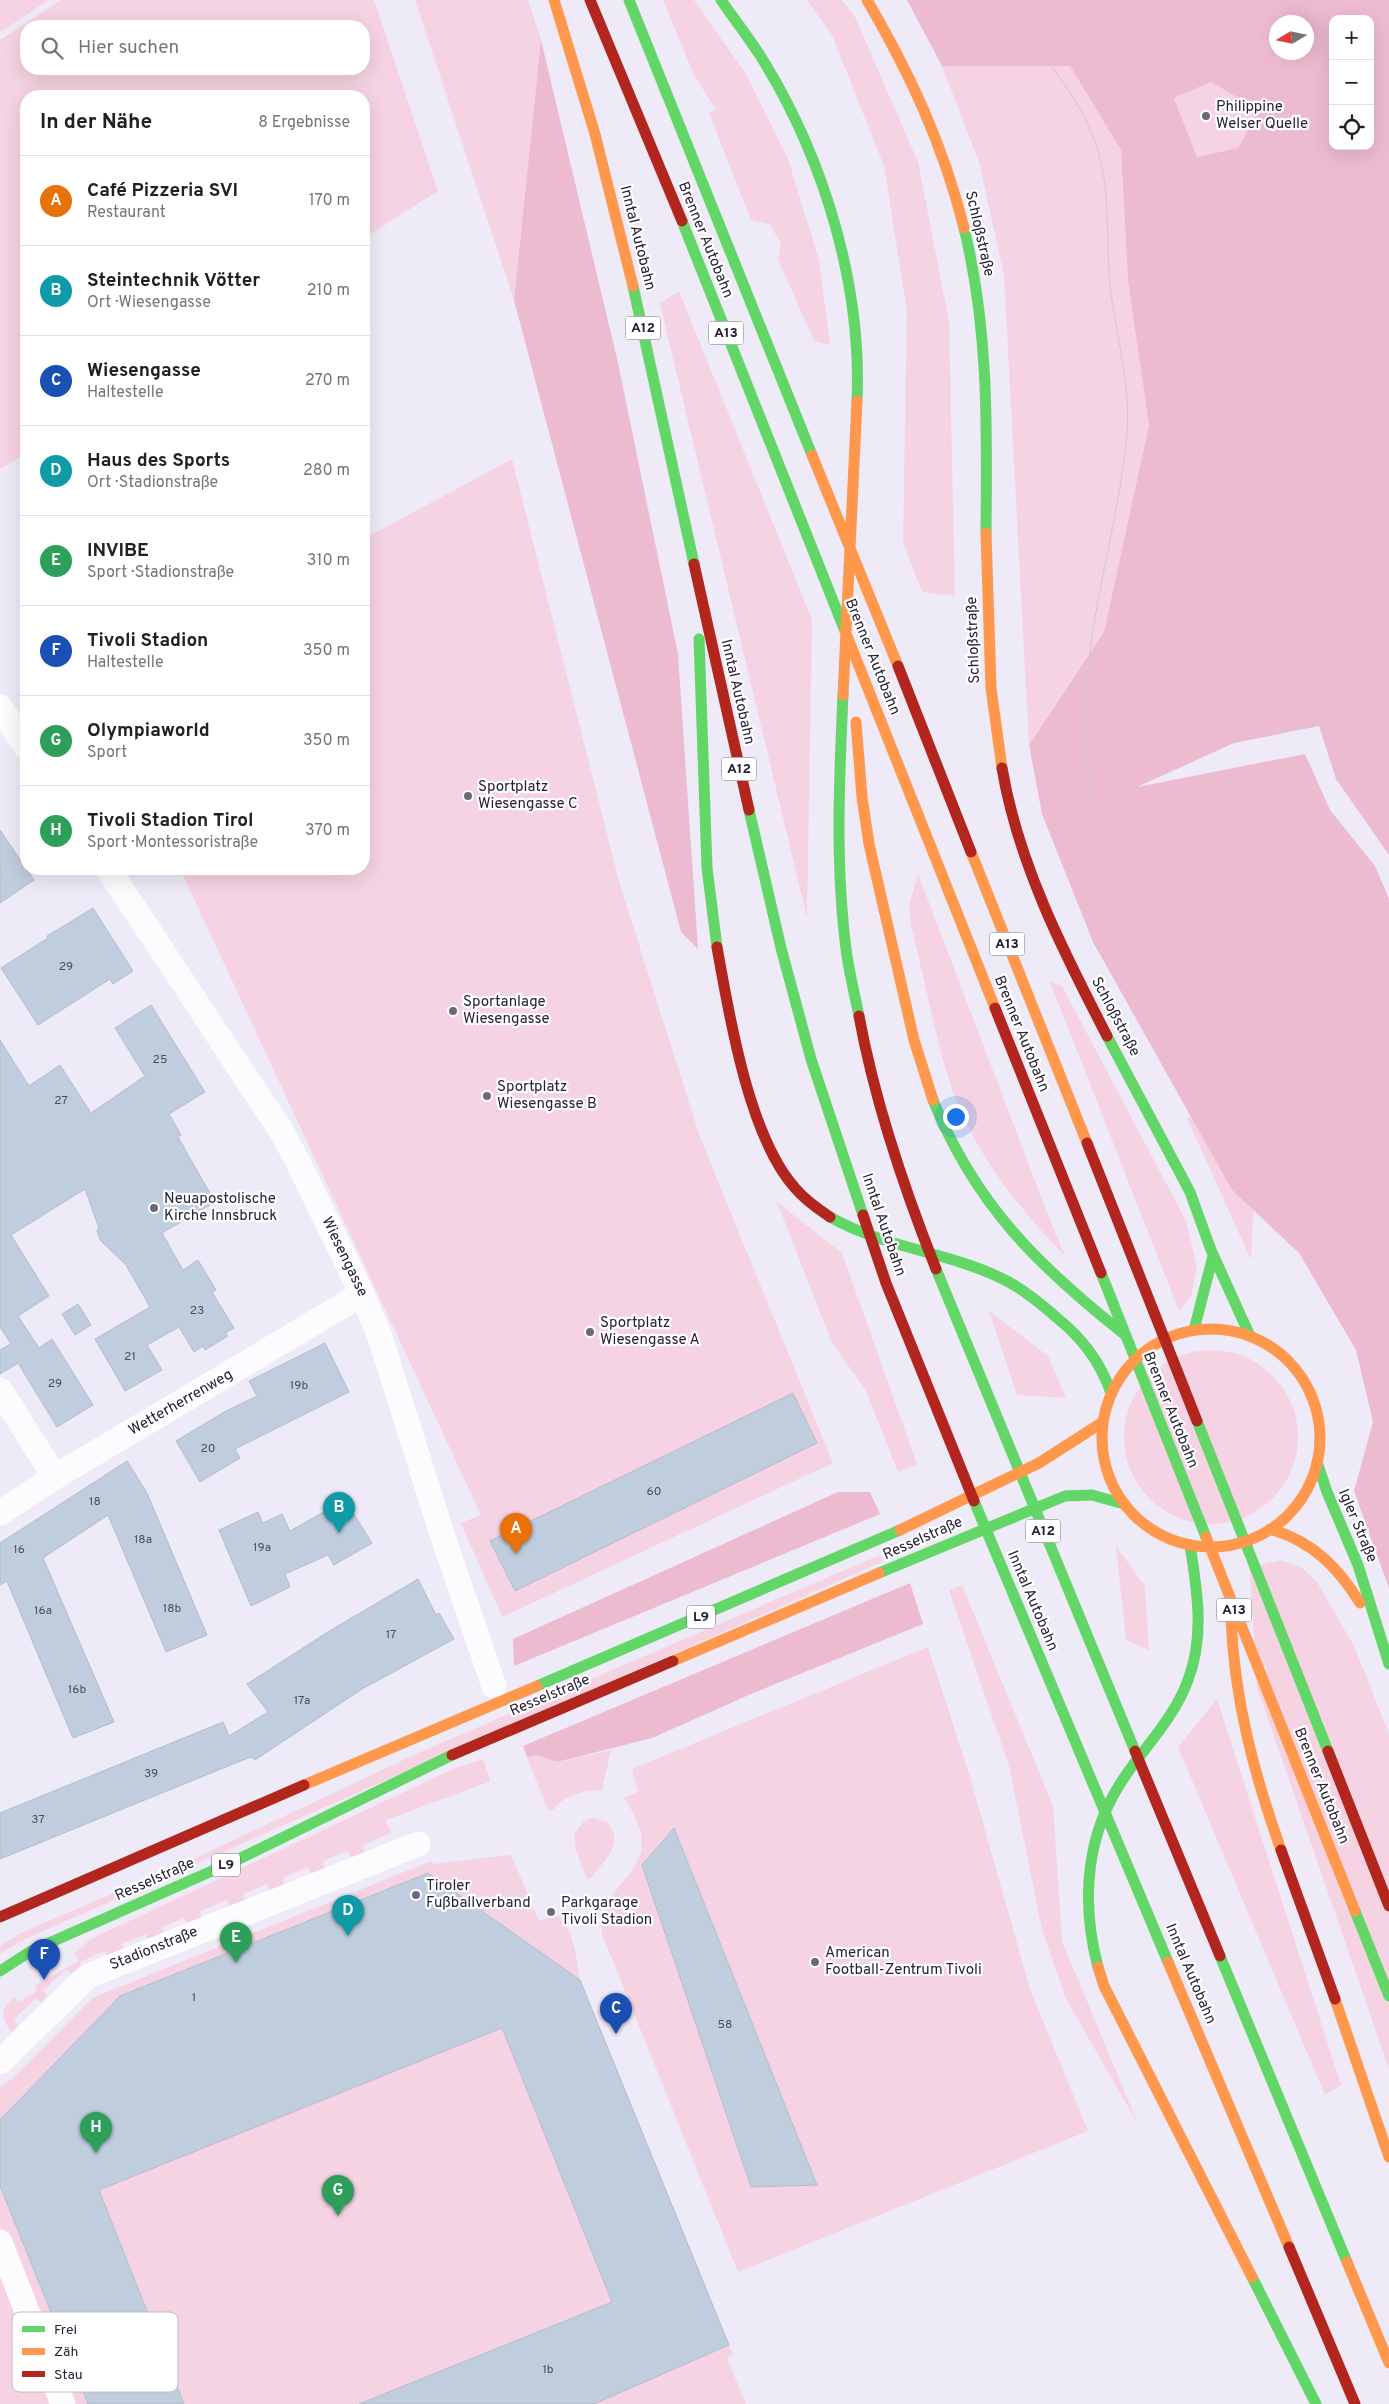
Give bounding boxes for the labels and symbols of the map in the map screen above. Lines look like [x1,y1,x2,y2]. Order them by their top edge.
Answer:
north arrow [1269,15,1314,60]
place label: Philippine Welser Quelle [1216,98,1308,134]
marker: Philippine Welser Quelle [1200,110,1212,122]
street label: Brenner Autobahn [673,179,737,301]
street label: Inntal Autobahn [615,184,659,292]
street label: Schloßstraße [960,189,998,279]
road number: A12 [626,316,660,339]
road number: A13 [708,322,744,344]
street label: Brenner Autobahn [840,596,904,718]
street label: Schloßstraße [963,596,985,684]
street label: Inntal Autobahn [716,638,758,746]
road number: A12 [722,758,756,781]
place label: Sportplatz Wiesengasse C [478,778,578,814]
marker: Sportplatz Wiesengasse C [462,790,474,802]
road number: A13 [990,932,1024,956]
house number: 29 [59,959,73,975]
street label: Brenner Autobahn [989,973,1053,1095]
street label: Schloßstraße [1086,974,1144,1060]
place label: Sportanlage Wiesengasse [463,993,550,1029]
marker: Sportanlage Wiesengasse [447,1005,459,1017]
house number: 25 [153,1052,167,1068]
place label: Sportplatz Wiesengasse B [497,1078,597,1114]
marker: Sportplatz Wiesengasse B [481,1090,493,1102]
house number: 27 [54,1093,68,1109]
your location [943,1104,969,1130]
street label: Inntal Autobahn [857,1171,909,1279]
place label: Neuapostolische Kirche Innsbruck [164,1190,277,1226]
marker: Neuapostolische Kirche Innsbruck [148,1202,160,1214]
street label: Wiesengasse [316,1214,372,1300]
house number: 23 [190,1303,204,1319]
place label: Sportplatz Wiesengasse A [600,1314,700,1350]
marker: Sportplatz Wiesengasse A [584,1326,596,1338]
house number: 21 [124,1349,136,1365]
street label: Brenner Autobahn [1138,1349,1202,1471]
street label: Wetterherrenweg [126,1365,236,1441]
house number: 29 [48,1376,62,1392]
house number: 19b [290,1378,308,1394]
house number: 20 [200,1441,216,1457]
house number: 60 [647,1484,661,1500]
street label: Igler Straße [1333,1486,1381,1566]
pin: B [323,1492,355,1533]
house number: 18 [89,1494,101,1510]
pin: A [500,1513,532,1554]
street label: Resselstraße [880,1513,966,1565]
road number: A12 [1026,1520,1060,1542]
house number: 18a [134,1532,152,1548]
house number: 19a [253,1540,271,1556]
house number: 16 [13,1542,25,1558]
street label: Inntal Autobahn [1002,1548,1062,1654]
road number: A13 [1216,1598,1252,1622]
house number: 18b [163,1601,182,1617]
house number: 16a [34,1603,52,1619]
road number: L9 [687,1605,715,1628]
house number: 17 [386,1627,396,1643]
street label: Resselstraße [507,1671,593,1721]
house number: 16b [68,1682,86,1698]
house number: 17a [294,1693,310,1709]
street label: Brenner Autobahn [1289,1725,1353,1847]
house number: 39 [144,1766,158,1782]
house number: 37 [31,1812,45,1828]
street label: Resselstraße [112,1854,198,1906]
road number: L9 [212,1854,240,1876]
place label: Tiroler Fußballverband [426,1877,531,1913]
marker: Tiroler Fußballverband [410,1889,422,1901]
place label: Parkgarage Tivoli Stadion [561,1894,652,1930]
pin: D [332,1895,364,1936]
marker: Parkgarage Tivoli Stadion [545,1906,557,1918]
street label: Inntal Autobahn [1160,1921,1220,2027]
pin: E [220,1922,252,1963]
street label: Stadionstraße [107,1923,201,1975]
pin: F [28,1939,60,1980]
place label: American Football-Zentrum Tivoli [825,1944,982,1980]
marker: American Football-Zentrum Tivoli [809,1956,821,1968]
house number: 1 [192,1990,196,2006]
pin: C [600,1993,632,2034]
house number: 58 [718,2017,732,2033]
pin: H [80,2112,112,2153]
pin: G [322,2175,354,2216]
legend [12,2312,178,2392]
text: Frei [54,2322,77,2339]
text: Zäh [54,2344,78,2361]
house number: 1b [542,2362,554,2378]
text: Stau [54,2367,83,2384]

